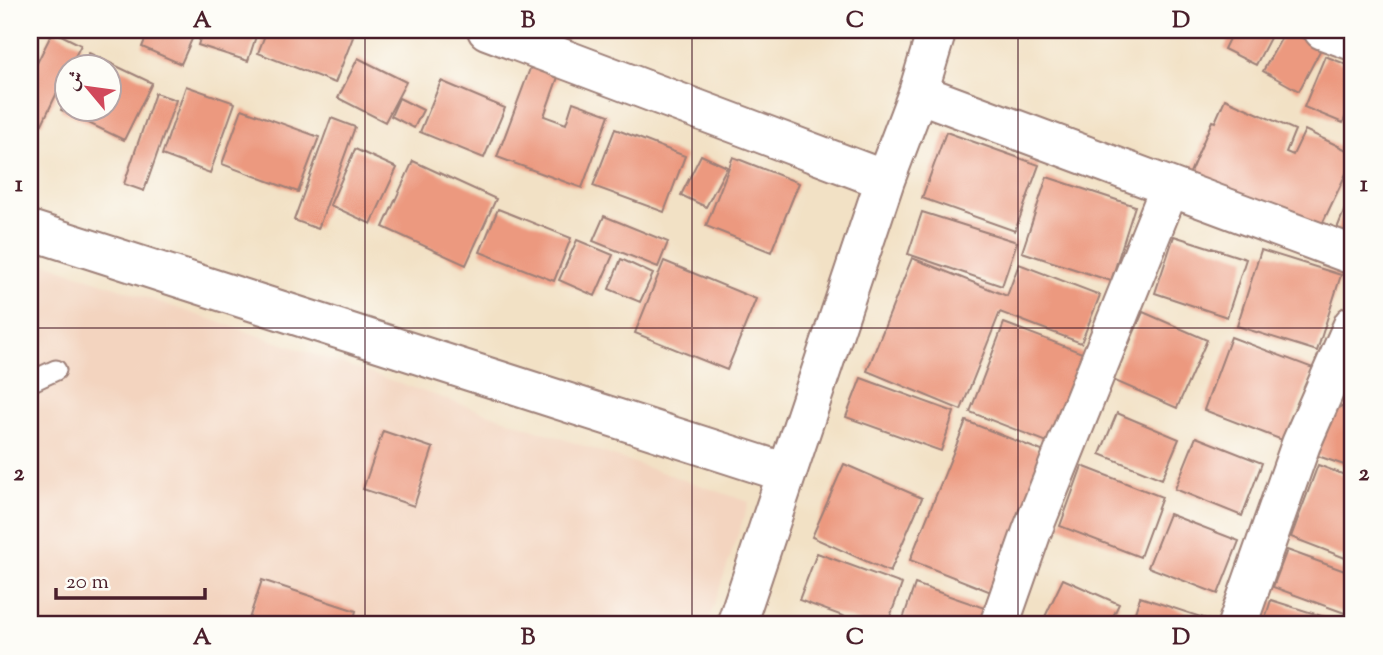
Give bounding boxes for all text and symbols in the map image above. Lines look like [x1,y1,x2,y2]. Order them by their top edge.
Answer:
text: A [193,5,212,38]
text: B [521,5,536,38]
text: C [846,5,864,38]
text: D [1172,5,1190,38]
north arrow [52,52,122,122]
text: ش [59,66,92,96]
text: 1 [15,169,23,202]
text: 1 [1360,169,1368,202]
text: 2 [14,458,25,491]
text: 2 [1359,458,1370,491]
scale bar [56,557,205,601]
text: 20 m [66,568,109,598]
text: A [193,622,212,655]
text: B [521,622,536,655]
text: C [846,622,864,655]
text: D [1172,622,1190,655]

